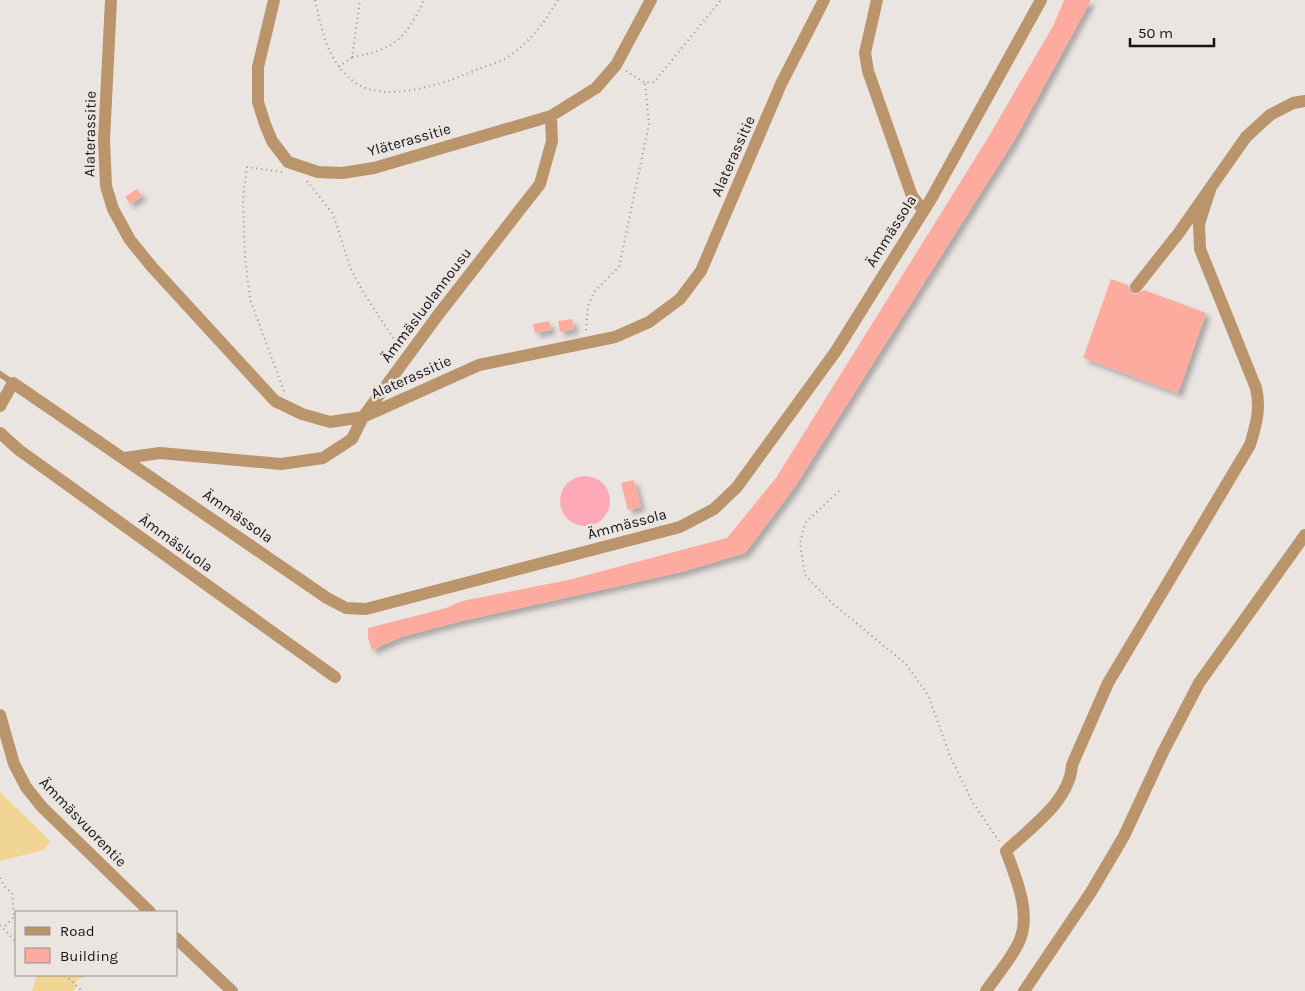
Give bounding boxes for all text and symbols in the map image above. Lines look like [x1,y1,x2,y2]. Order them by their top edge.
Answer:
scale bar [1130,15,1214,47]
text: 50 m [1138,24,1173,42]
street label: Alaterassitie [80,91,100,177]
street label: Alaterassitie [707,113,759,199]
street label: Yläterassitie [365,120,453,160]
street label: Ämmässola [862,192,920,270]
street label: Ämmäsluolannousu [377,244,475,366]
street label: Alaterassitie [368,351,454,403]
street label: Ämmässola [200,485,276,547]
street label: Ämmässola [585,505,669,543]
street label: Ämmäsluola [136,510,216,576]
street label: Ämmäsvuorentie [36,773,130,871]
legend [15,911,178,976]
text: Road [60,922,95,940]
text: Building [60,947,118,965]

